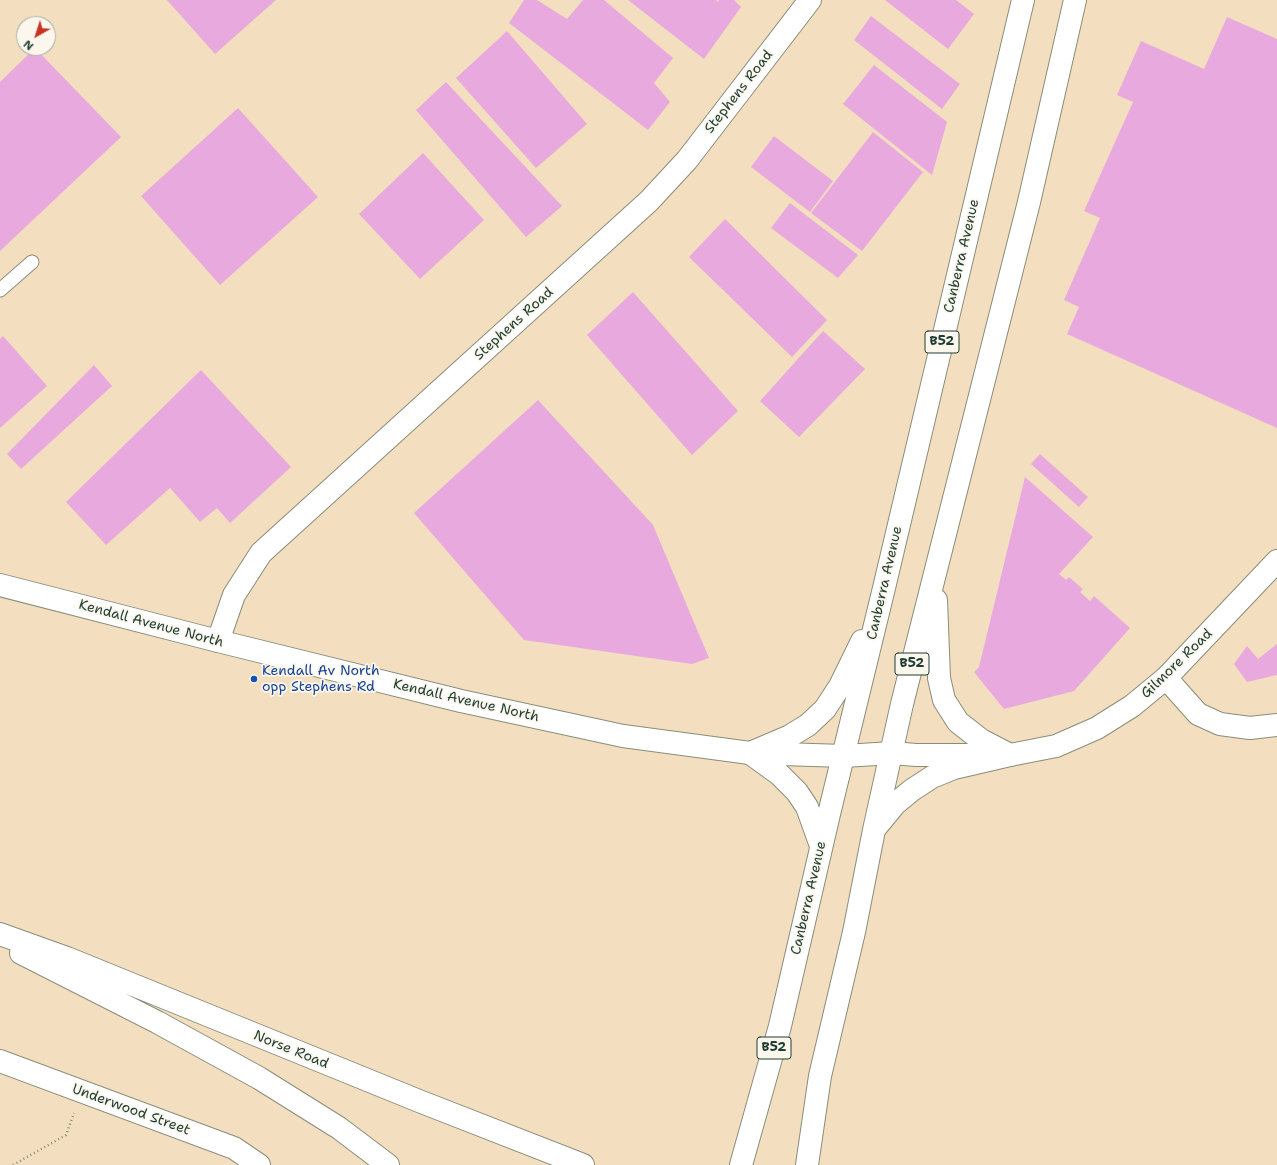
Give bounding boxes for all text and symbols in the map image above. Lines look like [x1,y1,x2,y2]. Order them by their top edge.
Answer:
north arrow [16,16,56,56]
text: N [21,36,37,54]
street label: Stephens Road [701,47,777,137]
street label: Canberra Avenue [941,197,983,315]
street label: Stephens Road [471,284,557,364]
road number: B52 [925,331,959,353]
street label: Canberra Avenue [864,524,906,642]
street label: Kendall Avenue North [77,597,225,651]
street label: Gilmore Road [1138,626,1216,702]
road number: B52 [895,653,929,675]
place label: Kendall Av North opp Stephens Rd [262,663,380,696]
marker: Kendall Av North opp Stephens Rd [249,674,259,684]
street label: Kendall Avenue North [391,676,541,726]
street label: Canberra Avenue [788,839,830,957]
street label: Norse Road [251,1027,331,1073]
road number: B52 [757,1037,791,1059]
street label: Underwood Street [70,1081,192,1139]

